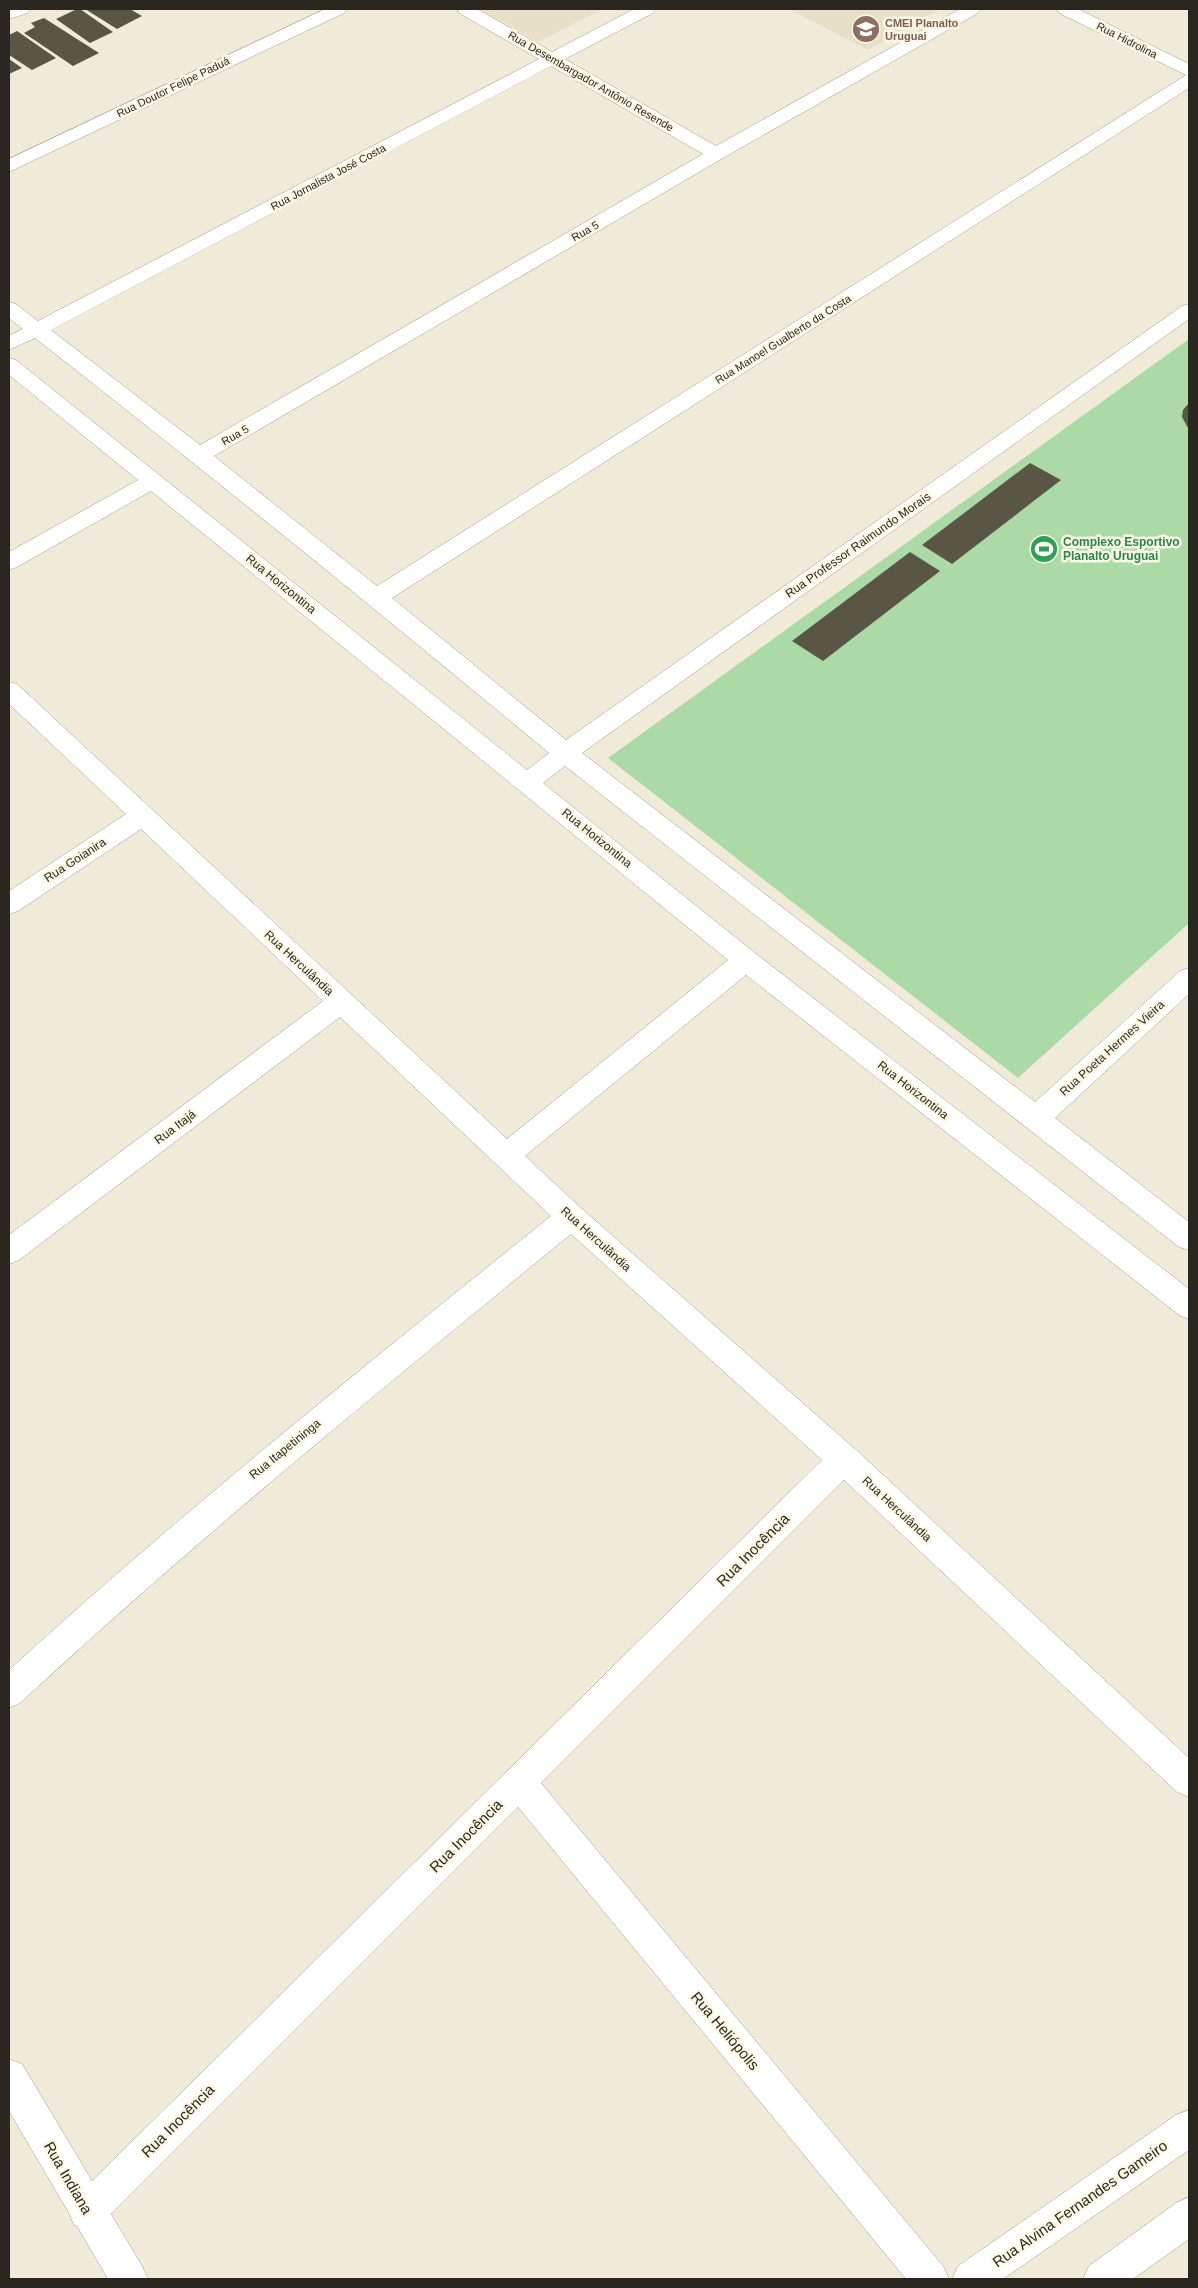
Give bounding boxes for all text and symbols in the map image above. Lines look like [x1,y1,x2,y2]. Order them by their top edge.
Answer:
school or university icon: CMEI Planalto Uruguai [851,14,881,44]
place label: CMEI Planalto Uruguai [885,17,959,42]
street label: Rua Hidrolina [1095,20,1160,61]
street label: Rua Desembargador Antônio Resende [506,29,676,133]
street label: Rua Doutor Felipe Paduá [115,54,232,120]
street label: Rua Jornalista José Costa [268,141,388,212]
street label: Rua 5 [569,218,601,244]
street label: Rua Manoel Gualberto da Costa [713,292,854,386]
street label: Rua 5 [219,422,251,448]
street label: Rua Professor Raimundo Morais [783,489,933,601]
sports icon: Complexo Esportivo Planalto Uruguai [1029,534,1059,564]
place label: Complexo Esportivo Planalto Uruguai [1063,535,1180,563]
street label: Rua Horizontina [243,551,319,617]
street label: Rua Horizontina [559,805,635,871]
street label: Rua Goianira [42,835,109,885]
street label: Rua Herculândia [262,927,337,999]
street label: Rua Poeta Hermes Vieira [1057,997,1167,1099]
street label: Rua Horizontina [875,1058,951,1122]
street label: Rua Itajá [152,1107,199,1147]
street label: Rua Herculândia [558,1204,634,1274]
street label: Rua Itapetininga [247,1416,324,1482]
street label: Rua Herculândia [860,1473,935,1545]
street label: Rua Inocência [713,1509,793,1590]
street label: Rua Inocência [426,1795,506,1876]
street label: Rua Heliópolis [688,1988,763,2073]
street label: Rua Inocência [138,2080,218,2161]
street label: Rua Alvina Fernandes Gameiro [989,2137,1170,2271]
street label: Rua Indiana [41,2138,96,2218]

